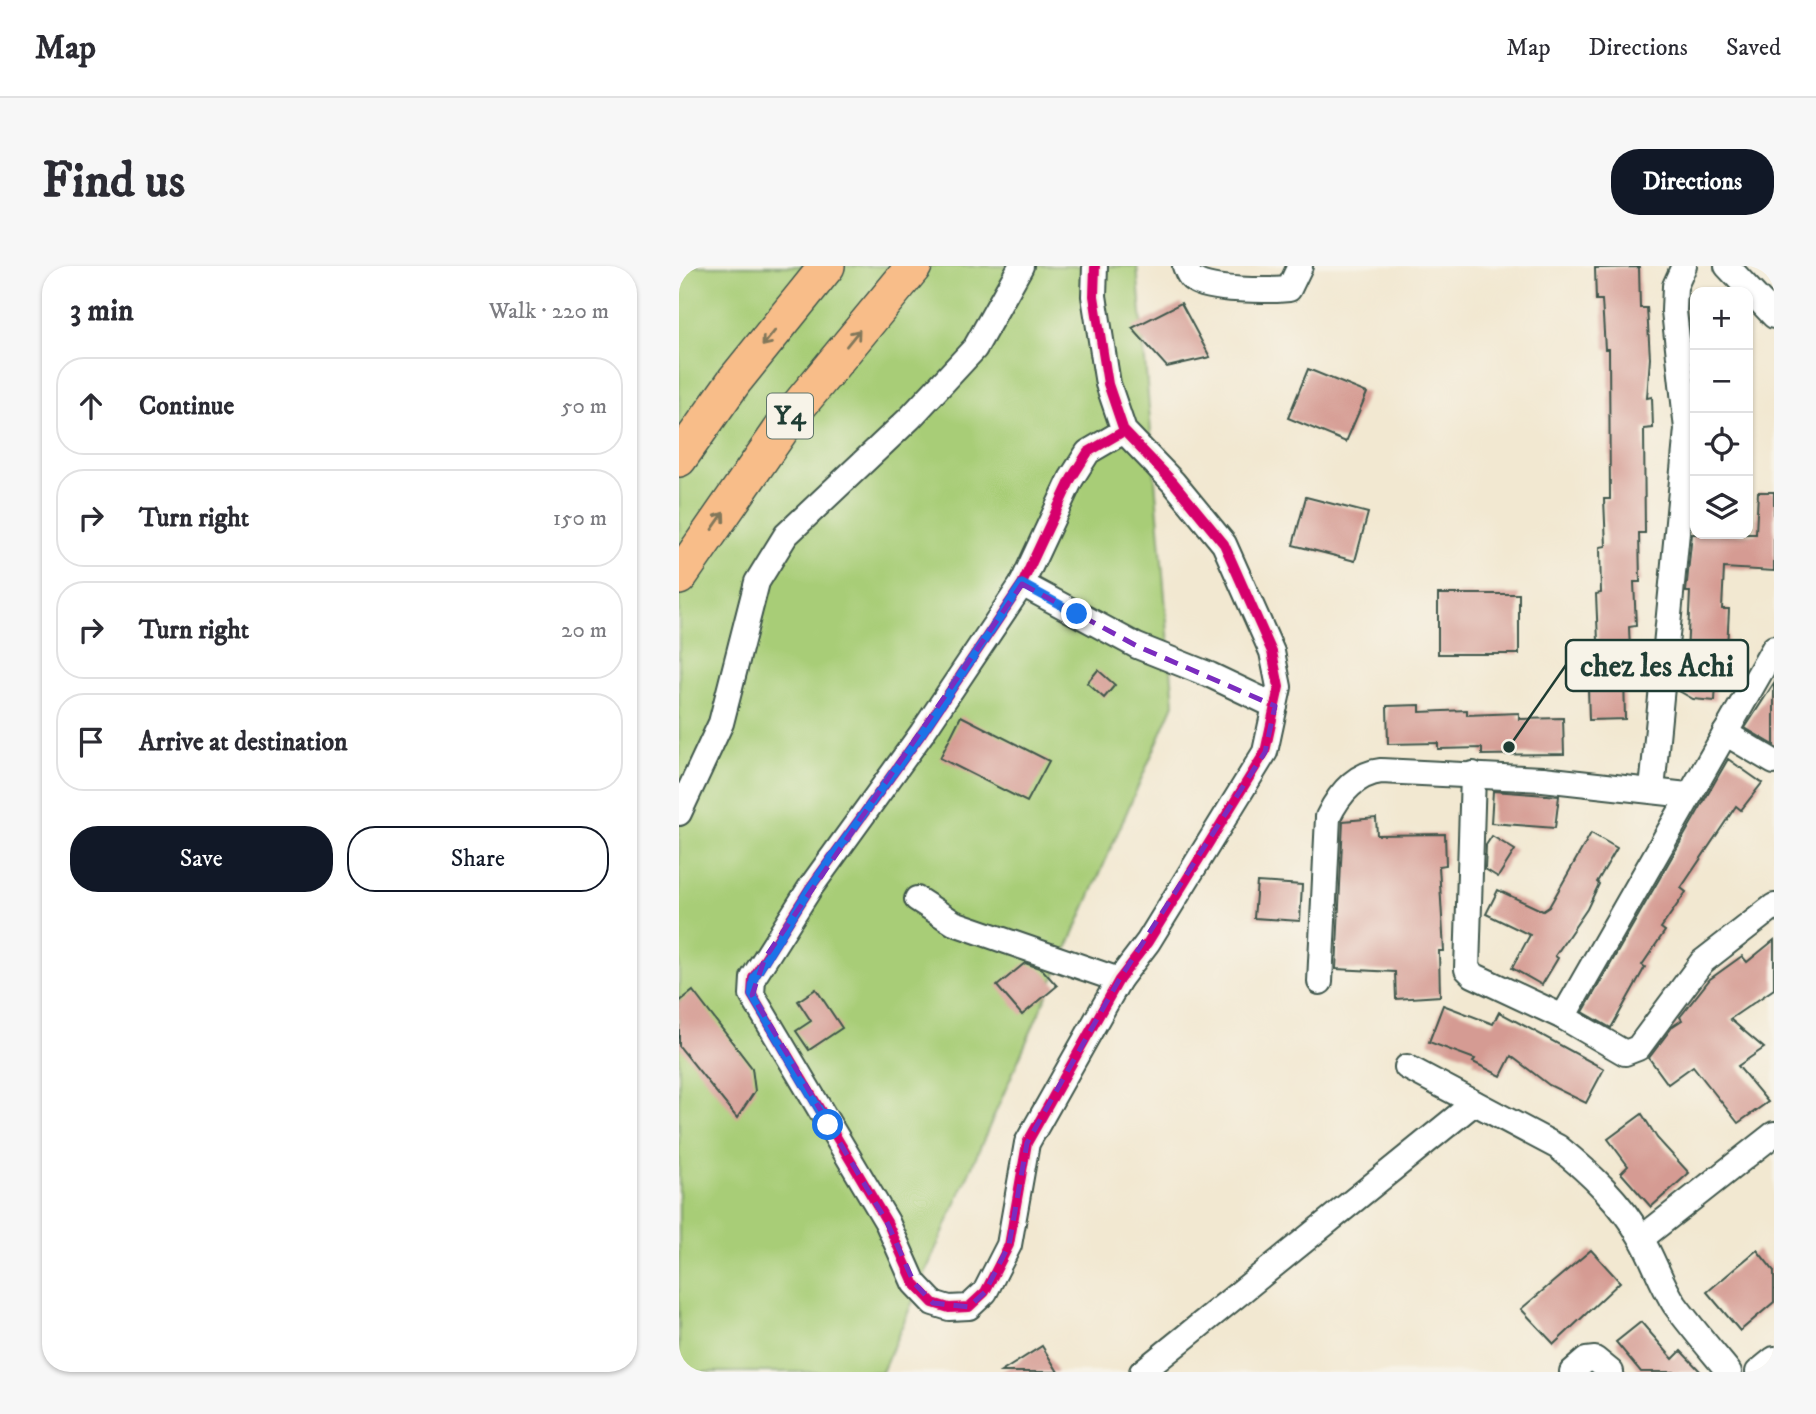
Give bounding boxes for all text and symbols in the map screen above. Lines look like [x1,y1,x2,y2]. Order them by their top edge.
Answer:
text: Map [35,28,96,69]
text: Map [1506,33,1551,63]
text: Directions [1589,33,1688,63]
text: Saved [1726,33,1781,63]
button: Directions [1611,149,1774,215]
text: Find us [42,151,185,213]
map controls [1690,287,1753,539]
button: + [1690,287,1753,350]
text: 3 min [70,293,134,330]
text: Walk · 220 m [489,297,609,326]
one-way arrow [761,329,777,347]
one-way arrow [845,329,860,348]
button: − [1690,350,1753,413]
icon: ahead [72,387,110,425]
text: Continue [139,390,234,423]
text: 50 m [561,392,607,421]
road number: Y4 [767,393,813,438]
button: locate [1690,413,1753,476]
button: layers [1690,476,1753,539]
icon: right [72,499,110,537]
text: Turn right [139,502,249,535]
text: 150 m [553,504,607,533]
one-way arrow [711,512,725,531]
route end [1061,598,1092,629]
icon: right [72,611,110,649]
text: Turn right [139,614,249,647]
text: 20 m [561,616,607,645]
callout: chez les Achi [1566,640,1748,691]
text: chez les Achi [1580,649,1734,686]
icon: arrive [72,723,110,761]
text: Arrive at destination [139,726,348,759]
button: Save [70,826,333,892]
button: Share [347,826,609,892]
route start [812,1109,843,1140]

